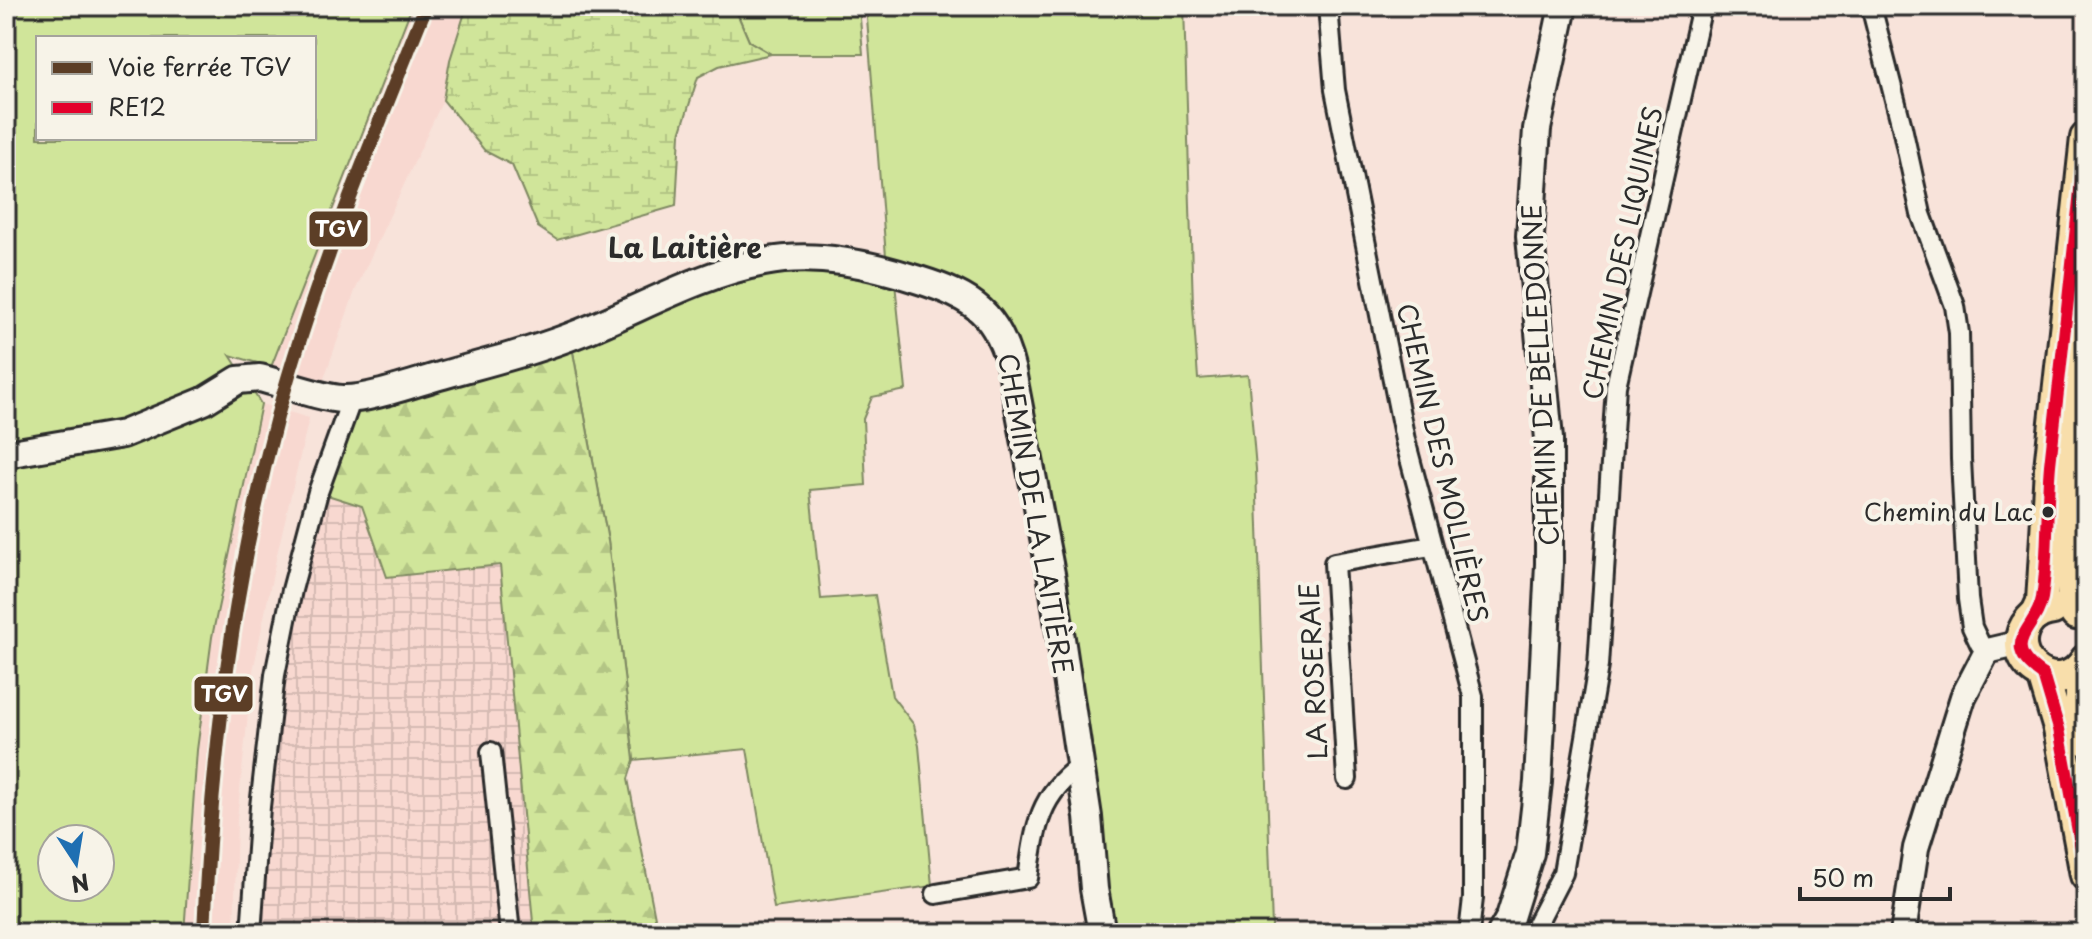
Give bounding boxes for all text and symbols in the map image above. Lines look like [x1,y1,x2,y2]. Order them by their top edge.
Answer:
legend [36,36,316,140]
text: Voie ferrée TGV [108,48,291,84]
text: RE12 [108,88,166,124]
street label: CHEMIN DES LIQUINES [1571,102,1672,403]
street label: CHEMIN DE BELLEDONNE [1511,203,1568,547]
line badge: TGV [308,210,369,248]
text: TGV [314,211,362,244]
district label: La Laitière [608,225,762,268]
street label: CHEMIN DES MOLLIÈRES [1388,299,1499,626]
street label: CHEMIN DE LA LAITIÈRE [989,350,1084,677]
place label: Chemin du Lac [1864,493,2033,529]
marker: Chemin du Lac [2040,504,2056,520]
street label: LA ROSERAIE [1288,582,1337,760]
line badge: TGV [193,675,254,713]
text: TGV [200,676,248,709]
north arrow [36,823,116,903]
scale bar [1800,851,1950,901]
text: 50 m [1812,859,1874,895]
text: N [69,866,92,902]

